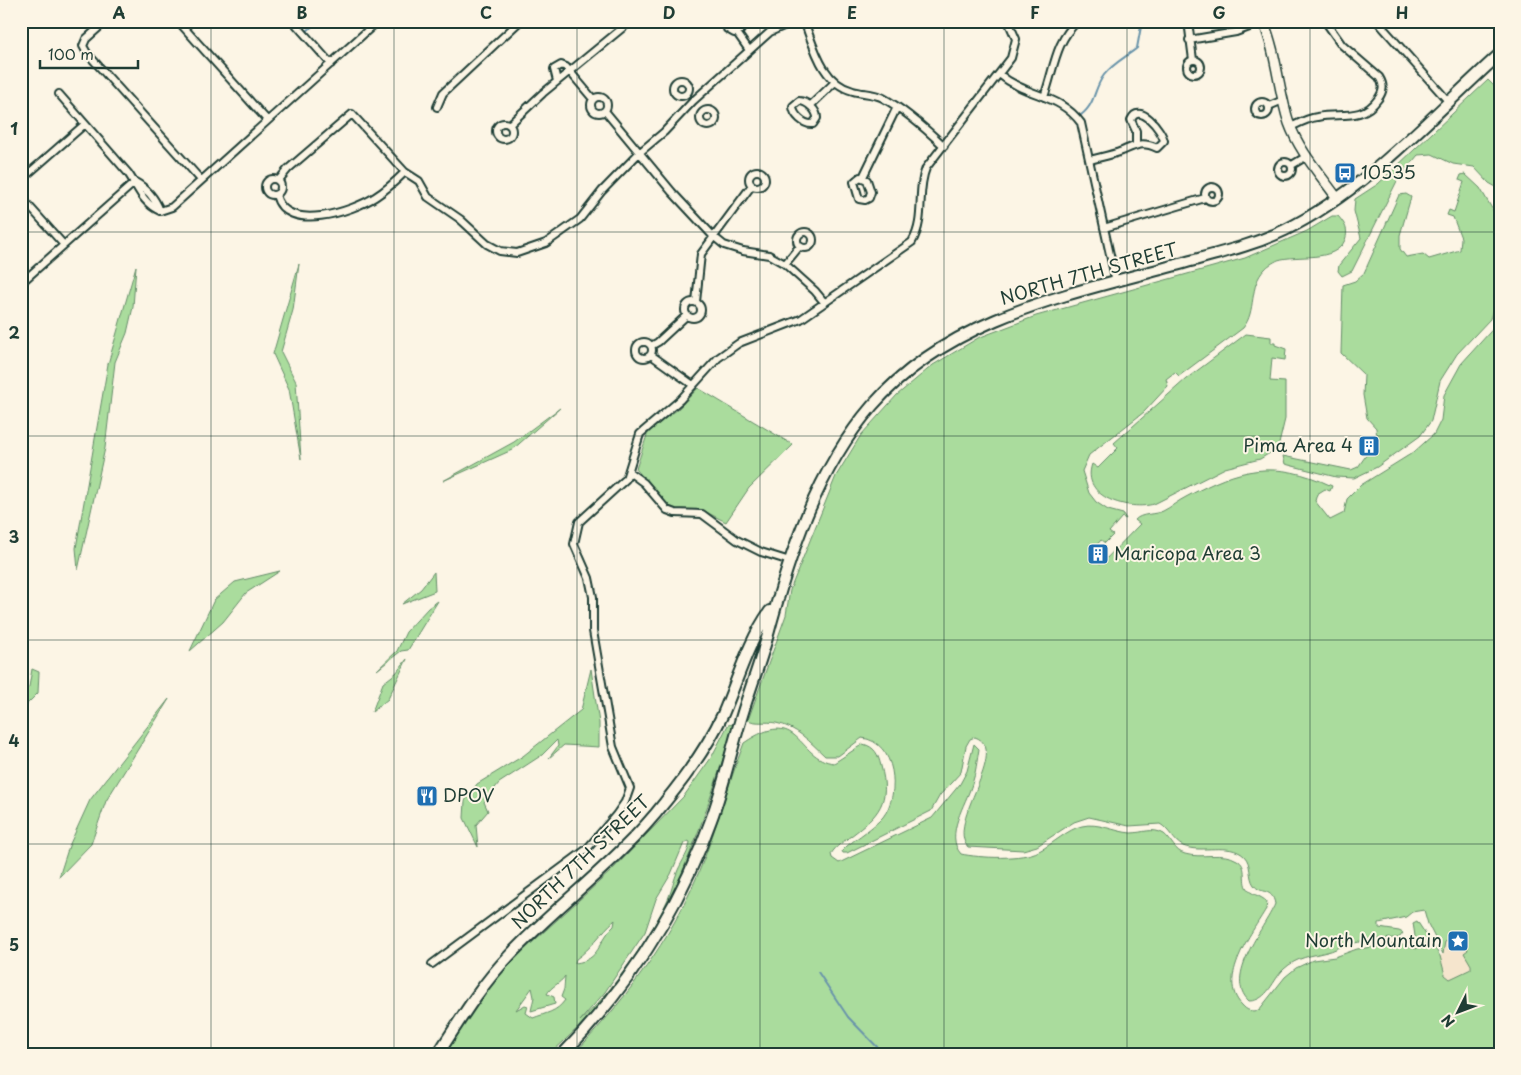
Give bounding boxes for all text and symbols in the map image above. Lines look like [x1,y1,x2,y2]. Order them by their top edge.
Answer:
text: A [113,0,126,24]
text: B [297,0,308,24]
text: C [480,0,492,24]
text: D [663,0,675,24]
text: E [847,0,857,24]
text: F [1030,0,1040,24]
text: G [1212,0,1226,24]
text: H [1396,0,1408,24]
scale bar [40,38,138,70]
text: 100 m [48,42,94,65]
text: 1 [10,116,18,140]
place label: 10535 [1361,158,1416,185]
bus stop icon: 10535 [1333,161,1357,185]
street label: NORTH 7TH STREET [997,234,1181,311]
text: 2 [8,320,20,344]
place label: Pima Area 4 [1243,431,1353,458]
building icon: Pima Area 4 [1357,434,1381,458]
text: 3 [9,524,19,548]
place label: Maricopa Area 3 [1114,539,1261,566]
building icon: Maricopa Area 3 [1086,542,1110,566]
text: 4 [9,728,20,752]
place label: DPOV [443,781,495,808]
restaurant icon: DPOV [415,784,439,808]
street label: NORTH 7TH STREET [505,787,656,934]
place label: North Mountain [1305,926,1442,953]
place icon: North Mountain [1446,929,1470,953]
text: 5 [9,932,19,956]
north arrow [1434,988,1484,1038]
text: N [1436,1010,1459,1032]

